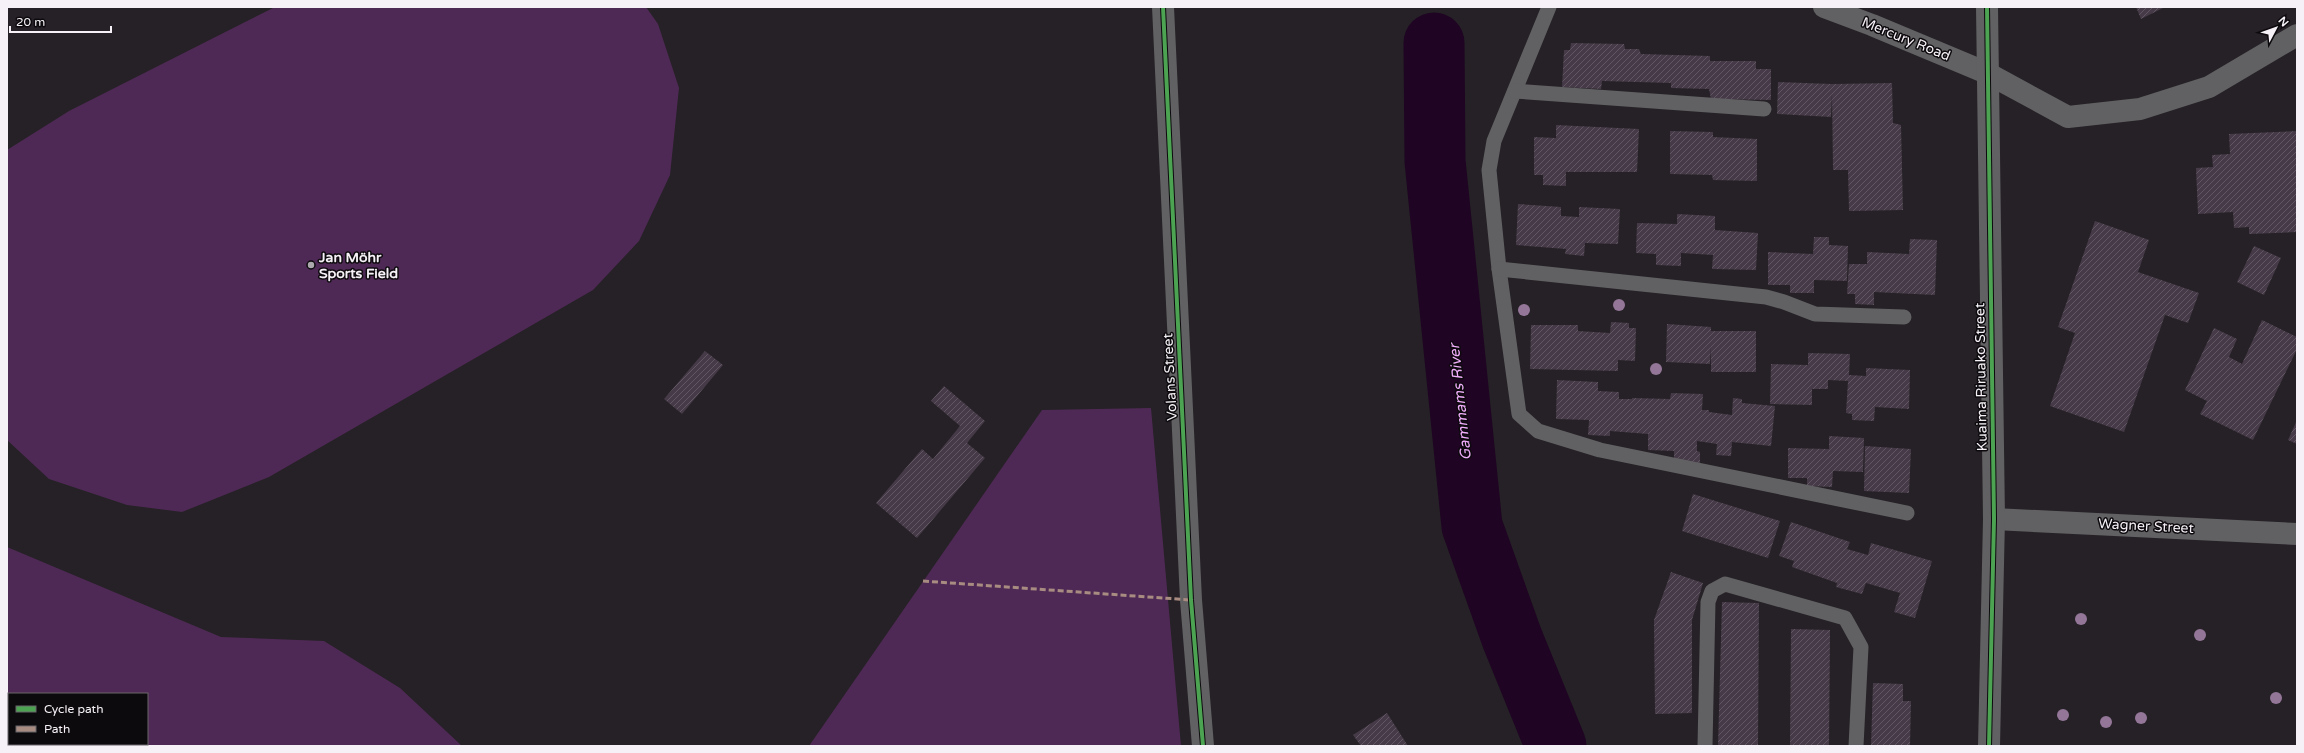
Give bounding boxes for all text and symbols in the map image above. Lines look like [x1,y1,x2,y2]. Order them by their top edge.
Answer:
scale bar [10,8,111,34]
north arrow [2256,8,2296,48]
street label: Mercury Road [1859,13,1953,65]
text: N [2275,14,2291,29]
text: 20 m [16,15,45,29]
place label: Jan Möhr Sports Field [318,249,398,282]
marker: Jan Möhr Sports Field [306,260,316,270]
street label: Kuaima Riruako Street [1971,302,1991,451]
street label: Volans Street [1159,332,1181,421]
water label: Gammams River [1445,341,1475,461]
street label: Wagner Street [2098,515,2195,537]
legend [8,693,148,745]
text: Cycle path [44,702,103,716]
text: Path [44,722,70,736]

